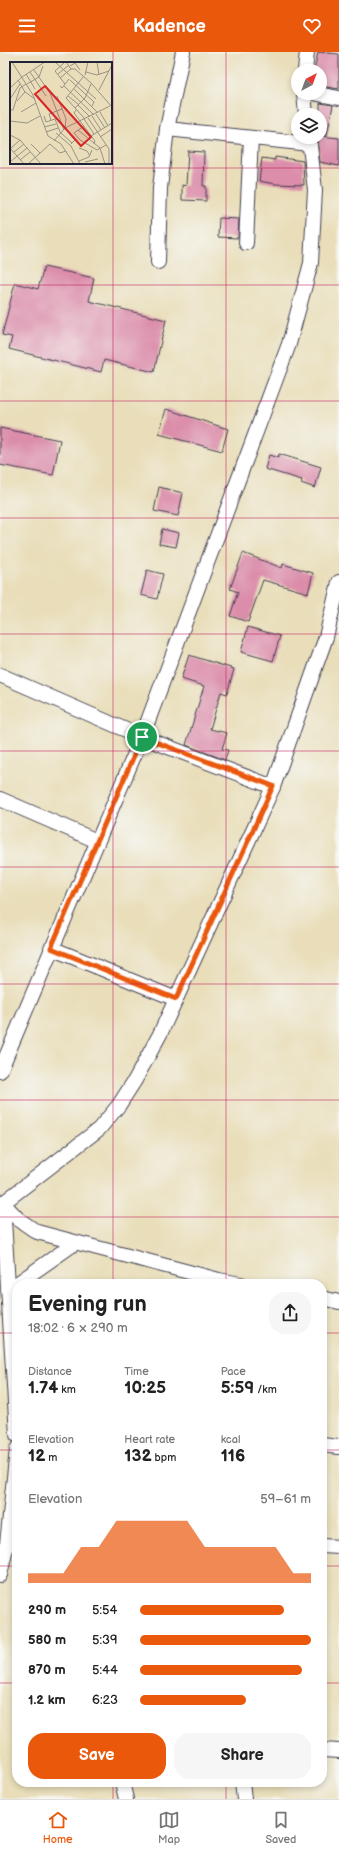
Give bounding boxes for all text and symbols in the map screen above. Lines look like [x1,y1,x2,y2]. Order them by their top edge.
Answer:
icon: menu [16,15,38,37]
icon: heart [301,15,323,37]
text: Kadence [133,16,206,37]
inset map [10,62,112,164]
north arrow [291,64,327,100]
map controls [291,64,327,144]
button: layers [291,108,327,144]
pin [125,720,159,754]
icon: arrive [131,726,153,748]
text: Evening run [28,1291,147,1318]
button: share [269,1292,311,1334]
text: 18:02 · 6 × 290 m [28,1320,128,1336]
text: Distance [28,1365,72,1378]
text: Time [124,1365,149,1378]
text: Pace [221,1365,246,1378]
text: 1.74 [28,1378,58,1398]
text: 10:25 [124,1378,166,1398]
text: 5:59 [221,1378,254,1398]
text: km [58,1383,76,1396]
text: /km [254,1383,277,1396]
text: Elevation [28,1433,74,1446]
text: Heart rate [124,1433,175,1446]
text: kcal [221,1433,240,1446]
text: 12 [28,1446,45,1466]
text: 132 [124,1446,152,1466]
text: 116 [221,1446,245,1466]
text: m [45,1451,57,1464]
text: bpm [152,1451,176,1464]
text: Elevation [28,1491,82,1507]
text: 59–61 m [260,1491,311,1507]
text: 290 m [28,1602,66,1618]
text: 5:54 [92,1602,117,1618]
text: 580 m [28,1632,66,1648]
text: 5:39 [92,1632,118,1648]
text: 870 m [28,1662,66,1678]
text: 5:44 [92,1662,118,1678]
text: 1.2 km [28,1692,66,1708]
text: 6:23 [92,1692,118,1708]
button: Save [28,1733,166,1779]
button: Share [174,1733,311,1779]
tab: Home [43,1809,73,1846]
tab: Map [158,1809,180,1846]
tab: Saved [265,1809,296,1846]

